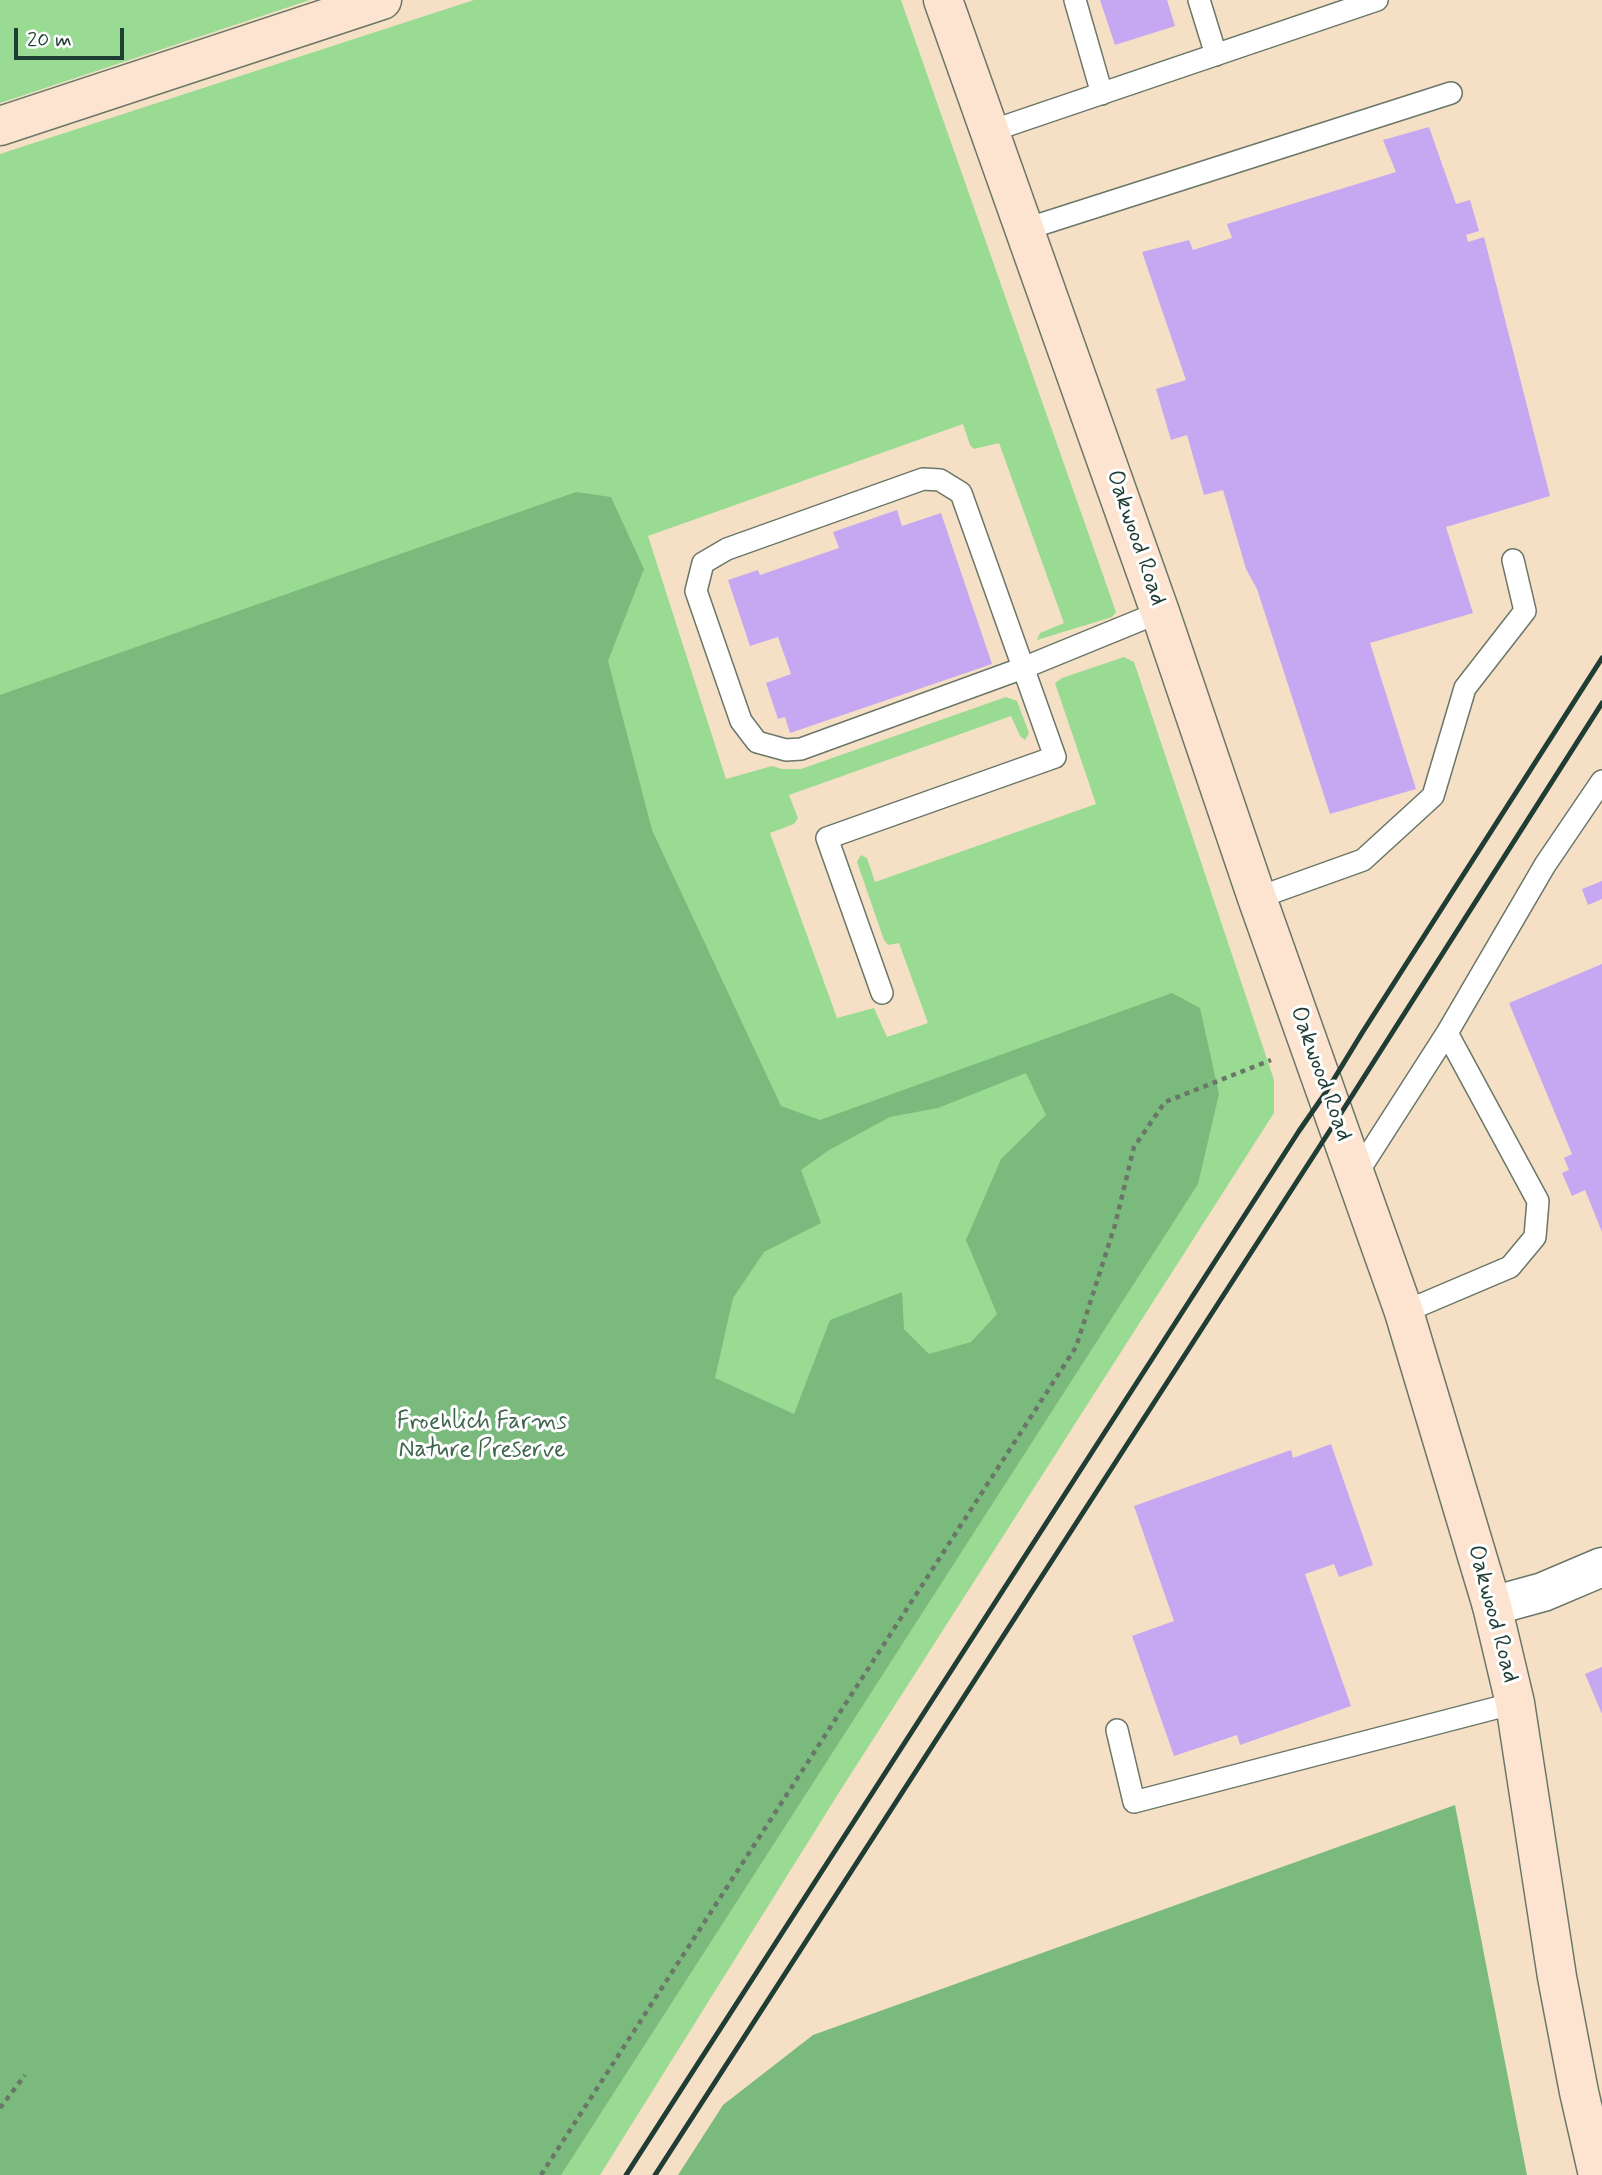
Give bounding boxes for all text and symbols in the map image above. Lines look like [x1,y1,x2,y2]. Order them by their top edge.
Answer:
scale bar [18,14,128,58]
text: 20 m [27,26,72,54]
street label: Oakwood Road [1098,466,1172,610]
street label: Oakwood Road [1282,1003,1358,1145]
park label: Froehlich Farms Nature Preserve [397,1409,567,1465]
street label: Oakwood Road [1460,1542,1524,1686]

